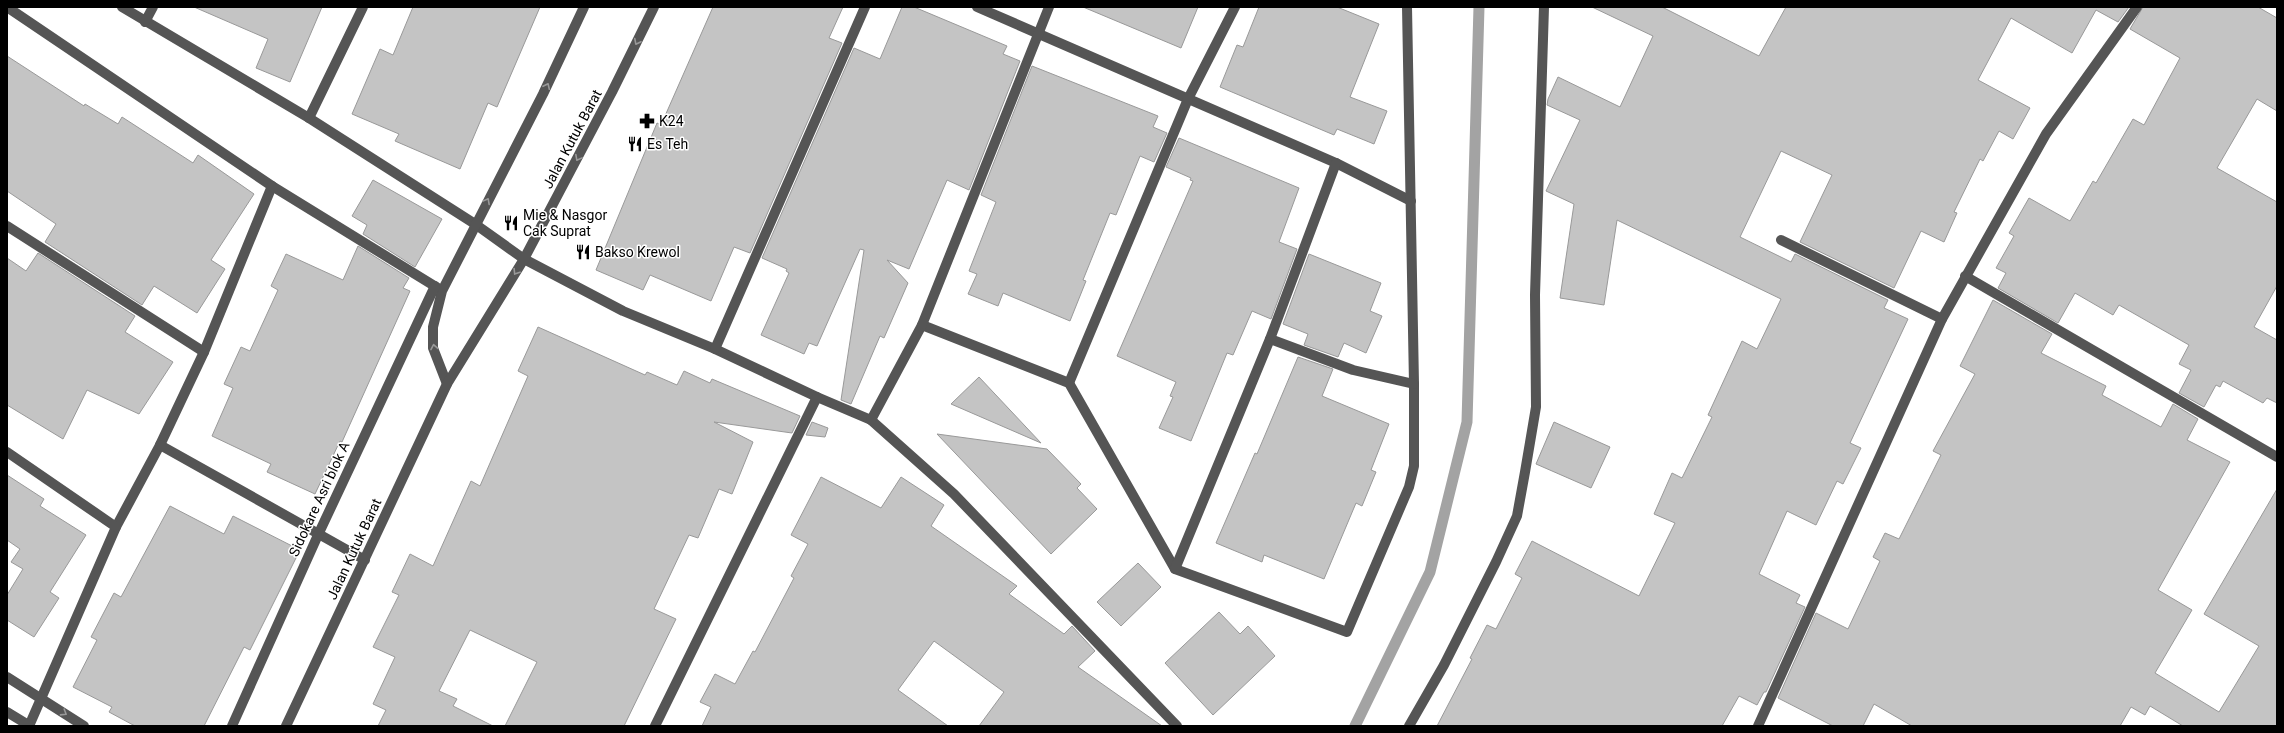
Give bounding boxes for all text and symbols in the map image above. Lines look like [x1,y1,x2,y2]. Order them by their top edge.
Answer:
one-way arrow [634,38,642,45]
one-way arrow [542,83,550,90]
street label: Jalan Kutuk Barat [539,86,605,191]
pharmacy icon: K24 [638,112,656,130]
place label: K24 [659,113,684,129]
restaurant icon: Es Teh [626,135,644,153]
place label: Es Teh [647,136,688,152]
one-way arrow [575,154,583,161]
one-way arrow [482,198,490,206]
place label: Mie & Nasgor Cak Suprat [523,207,607,239]
restaurant icon: Mie & Nasgor Cak Suprat [502,214,520,232]
restaurant icon: Bakso Krewol [574,243,592,261]
place label: Bakso Krewol [595,244,680,260]
one-way arrow [514,268,521,275]
one-way arrow [431,344,439,351]
street label: Sidokare Asri blok A [285,439,353,559]
street label: Jalan Kutuk Barat [324,495,385,602]
one-way arrow [59,708,66,715]

